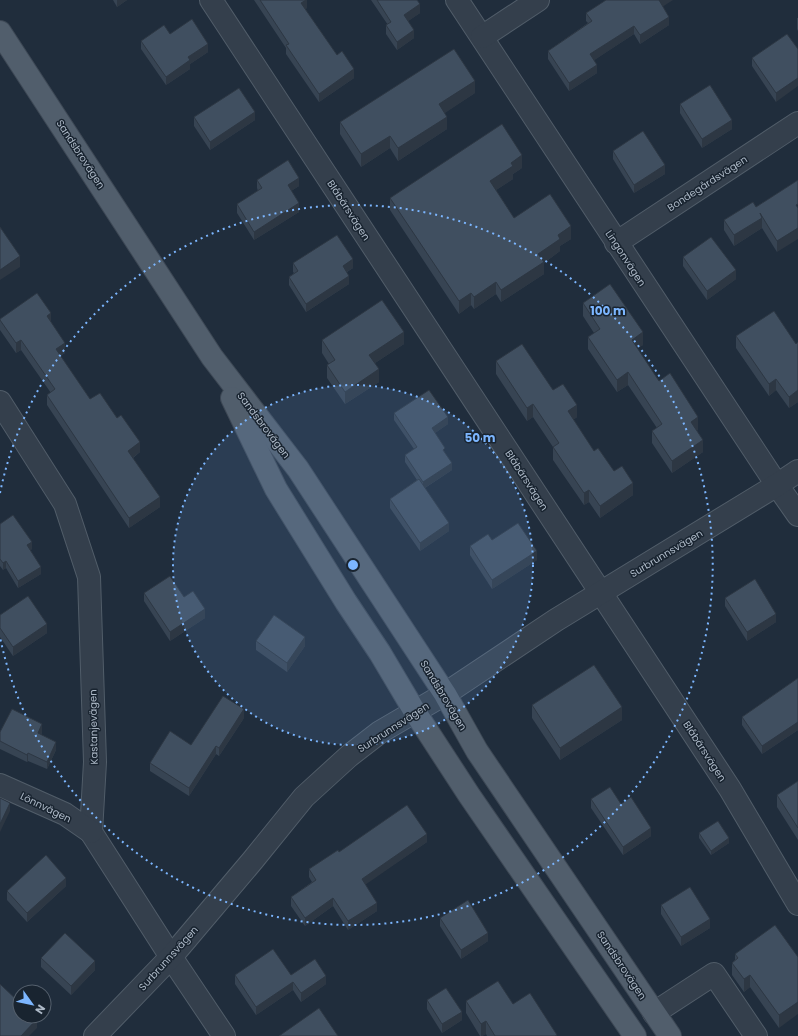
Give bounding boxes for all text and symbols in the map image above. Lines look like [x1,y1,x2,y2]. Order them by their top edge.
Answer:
street label: Sandsbrovägen [53,117,109,192]
street label: Bondegårdsvägen [664,152,750,215]
street label: Blåbärsvägen [323,177,374,244]
street label: Lingonvägen [602,227,649,289]
text: 100 m [590,302,626,319]
street label: Sandsbrovägen [234,389,294,462]
text: 50 m [465,429,496,446]
street label: Blåbärsvägen [501,447,552,514]
street label: Surbrunnsvägen [627,526,706,581]
centre of rings [346,558,360,572]
street label: Sandsbrovägen [417,657,471,733]
street label: Kastanjevägen [85,689,102,765]
street label: Surbrunnsvägen [355,699,432,756]
street label: Blåbärsvägen [679,718,730,785]
street label: Lönnvägen [18,789,74,826]
street label: Surbrunnsvägen [135,923,202,994]
street label: Sandsbrovägen [593,928,650,1002]
north arrow [12,984,52,1024]
text: N [31,1002,49,1017]

